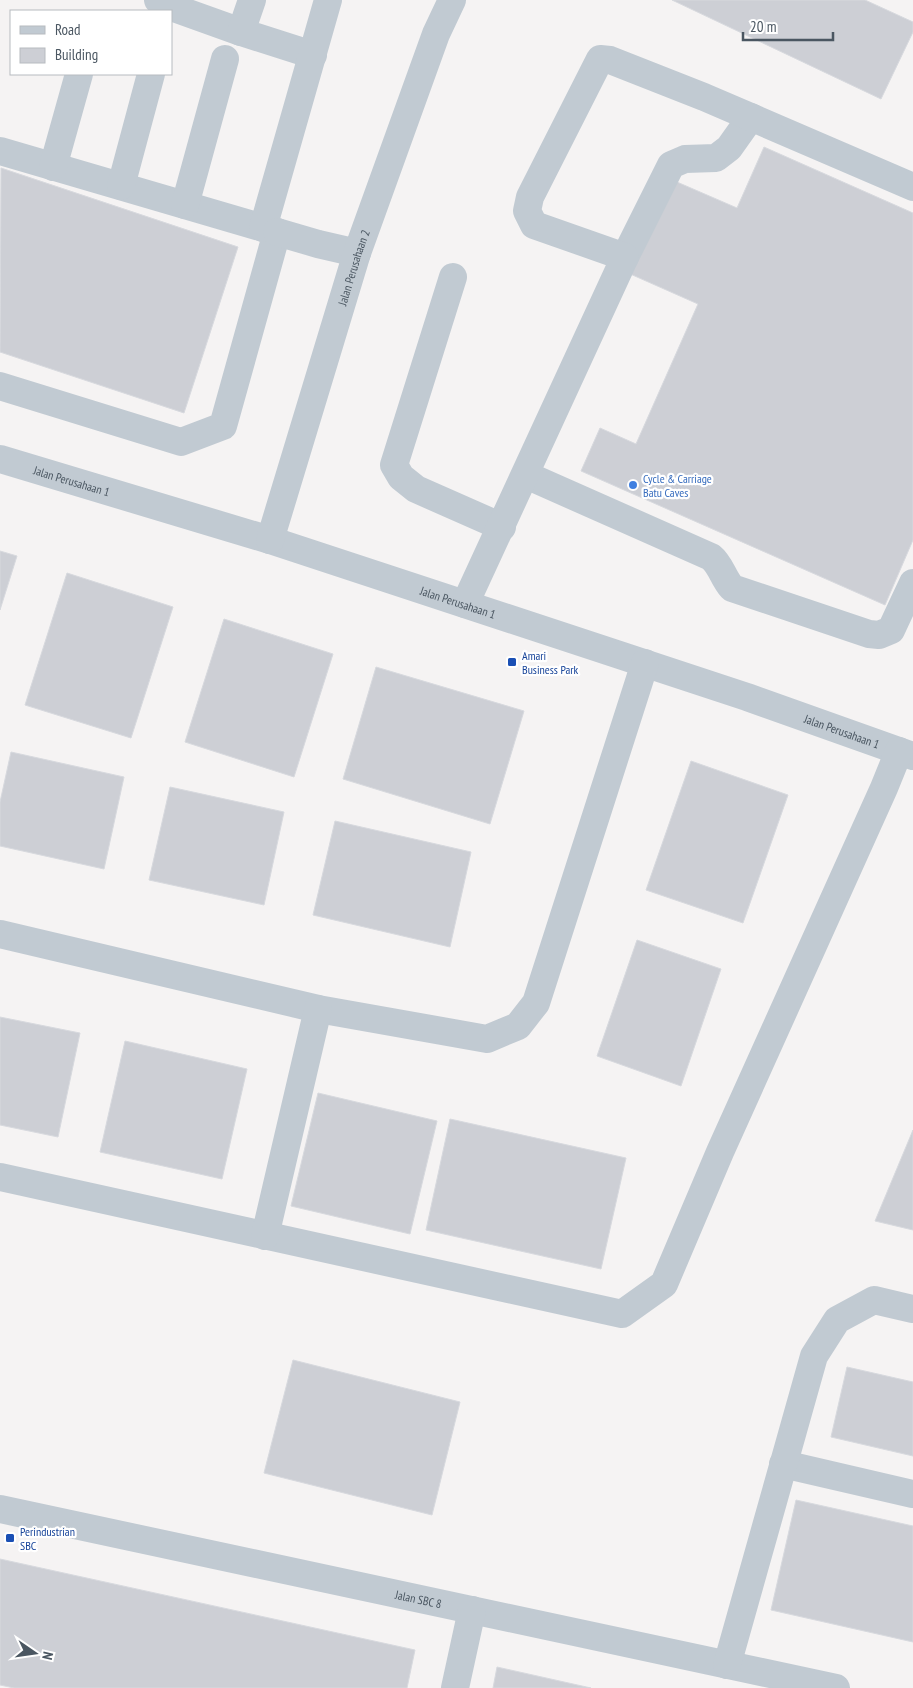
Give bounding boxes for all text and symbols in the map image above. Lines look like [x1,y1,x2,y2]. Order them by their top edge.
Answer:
legend [10,10,172,75]
scale bar [743,10,833,42]
text: 20 m [750,17,776,36]
text: Road [55,20,81,39]
text: Building [55,45,98,64]
street label: Jalan Perusahaan 2 [334,227,372,308]
street label: Jalan Perusahaan 1 [31,462,112,499]
place label: Cycle & Carriage Batu Caves [643,471,712,500]
marker: Cycle & Carriage Batu Caves [627,479,639,491]
street label: Jalan Perusahaan 1 [417,582,498,621]
place label: Amari Business Park [522,648,579,677]
marker: Amari Business Park [506,656,518,668]
street label: Jalan Perusahaan 1 [802,710,882,751]
place label: Perindustrian SBC [20,1524,75,1553]
marker: Perindustrian SBC [4,1532,16,1544]
street label: Jalan SBC 8 [393,1586,443,1611]
north arrow [10,1628,60,1678]
text: N [38,1650,57,1662]

